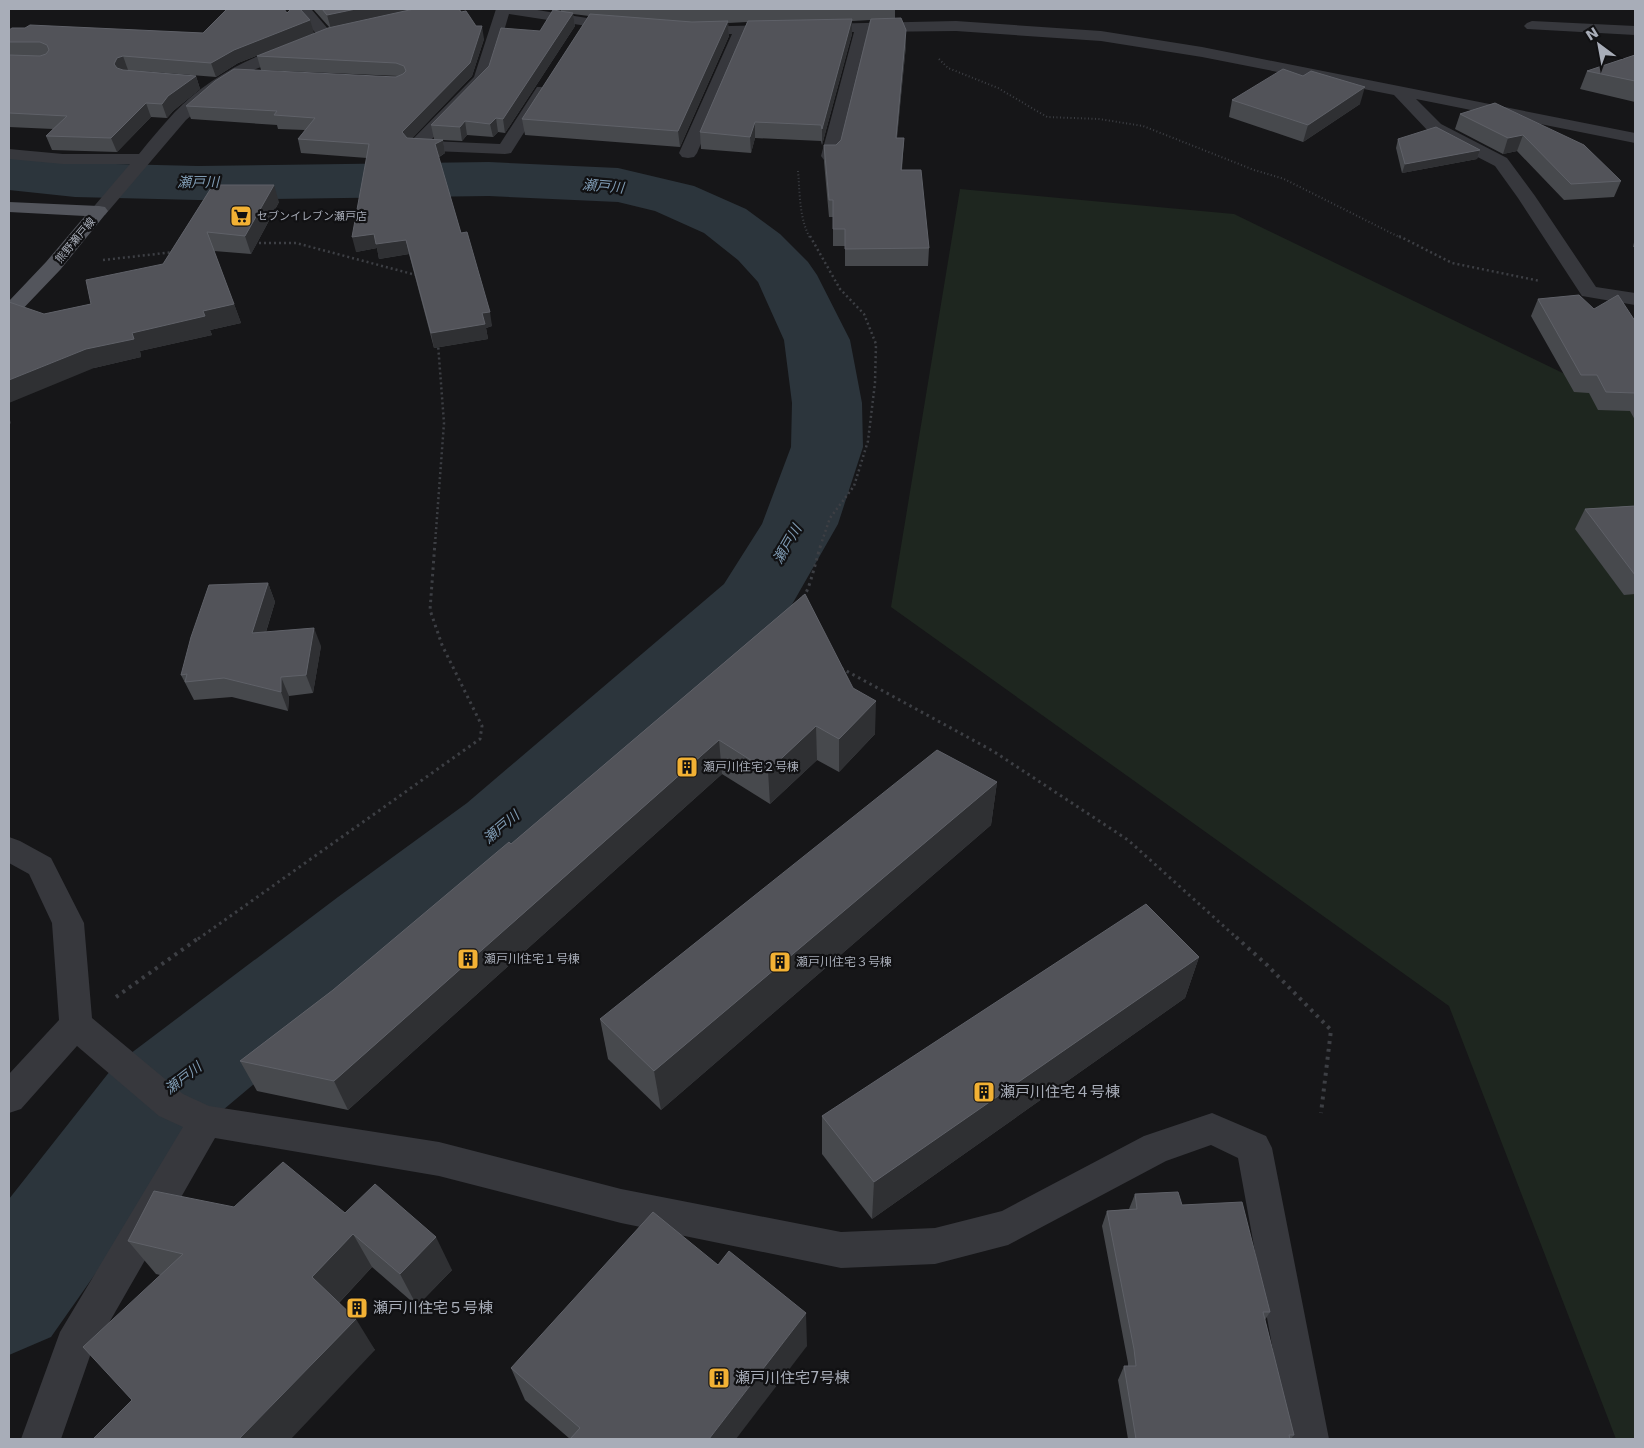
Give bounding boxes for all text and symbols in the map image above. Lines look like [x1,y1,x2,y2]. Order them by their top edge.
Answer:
north arrow [1574,20,1624,70]
text: N [1583,24,1601,44]
water label: 瀬戸川 [177,174,221,190]
water label: 瀬戸川 [581,176,627,196]
supermarket icon: セブンイレブン瀬戸店 [229,204,253,228]
place label: セブンイレブン瀬戸店 [257,210,367,223]
street label: 熊野瀬戸線 [53,215,98,266]
water label: 瀬戸川 [770,520,805,566]
building icon: 瀬戸川住宅２号棟 [675,755,699,779]
place label: 瀬戸川住宅２号棟 [703,760,799,774]
water label: 瀬戸川 [480,806,524,847]
building icon: 瀬戸川住宅１号棟 [456,947,480,971]
building icon: 瀬戸川住宅３号棟 [768,950,792,974]
place label: 瀬戸川住宅１号棟 [484,952,580,966]
place label: 瀬戸川住宅３号棟 [796,955,892,969]
water label: 瀬戸川 [162,1058,206,1097]
building icon: 瀬戸川住宅４号棟 [972,1080,996,1104]
place label: 瀬戸川住宅４号棟 [1000,1083,1120,1101]
building icon: 瀬戸川住宅５号棟 [345,1296,369,1320]
place label: 瀬戸川住宅５号棟 [373,1299,493,1317]
building icon: 瀬戸川住宅7号棟 [707,1366,731,1390]
place label: 瀬戸川住宅7号棟 [735,1369,850,1387]

